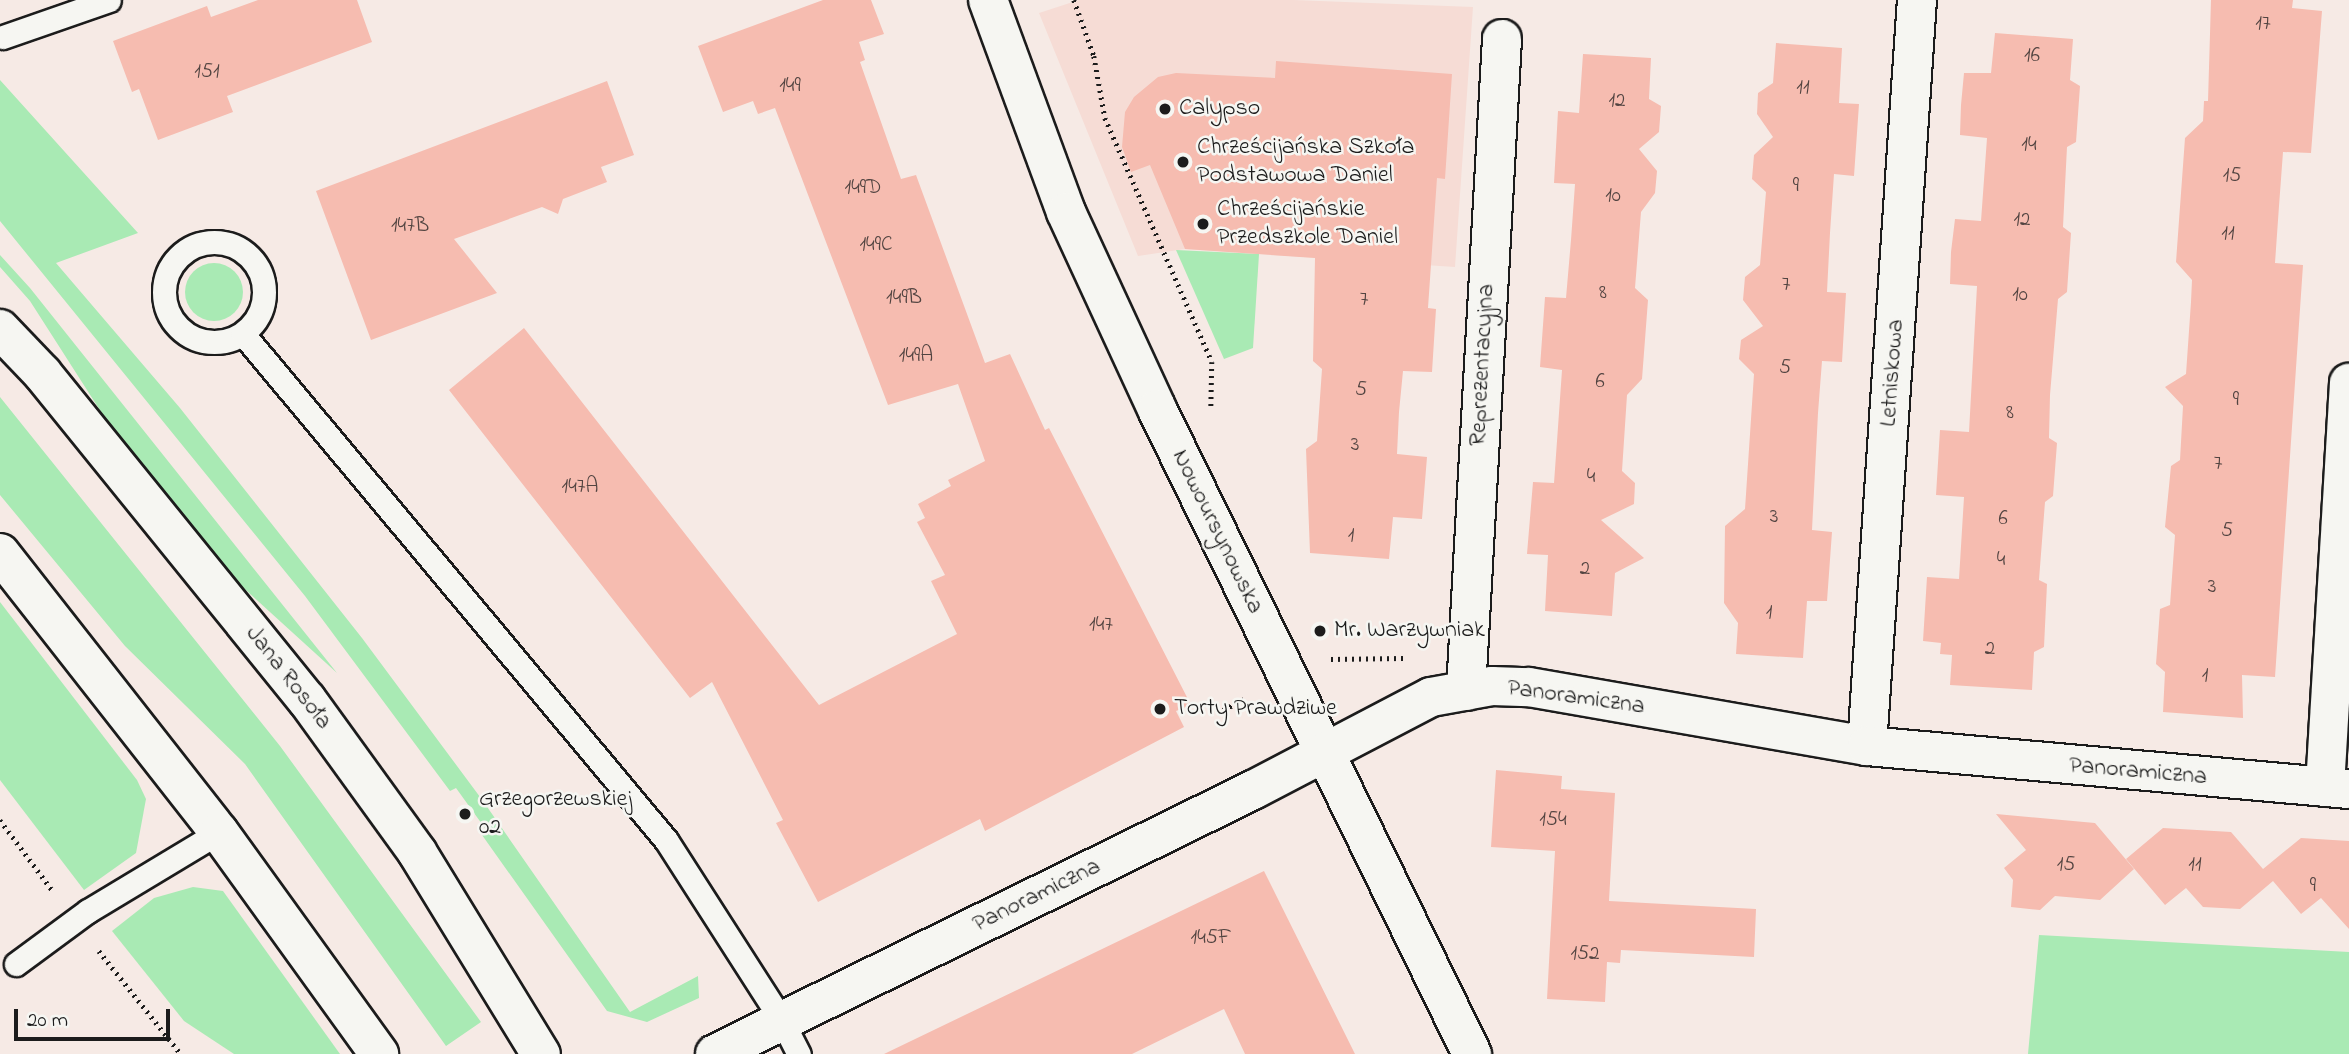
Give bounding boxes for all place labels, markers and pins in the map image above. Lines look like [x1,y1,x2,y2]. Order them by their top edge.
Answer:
place label: Calypso [1179,95,1260,123]
marker: Calypso [1157,101,1173,117]
place label: Chrześcijańska Szkoła Podstawowa Daniel [1197,134,1414,190]
marker: Chrześcijańska Szkoła Podstawowa Daniel [1175,154,1191,170]
place label: Chrześcijańskie Przedszkole Daniel [1217,196,1398,252]
marker: Chrześcijańskie Przedszkole Daniel [1195,216,1211,232]
place label: Mr. Warzywniak [1334,617,1485,645]
marker: Mr. Warzywniak [1312,623,1328,639]
place label: Torty Prawdziwe [1174,695,1337,723]
marker: Torty Prawdziwe [1152,701,1168,717]
place label: Grzegorzewskiej 02 [479,786,632,842]
marker: Grzegorzewskiej 02 [457,806,473,822]

